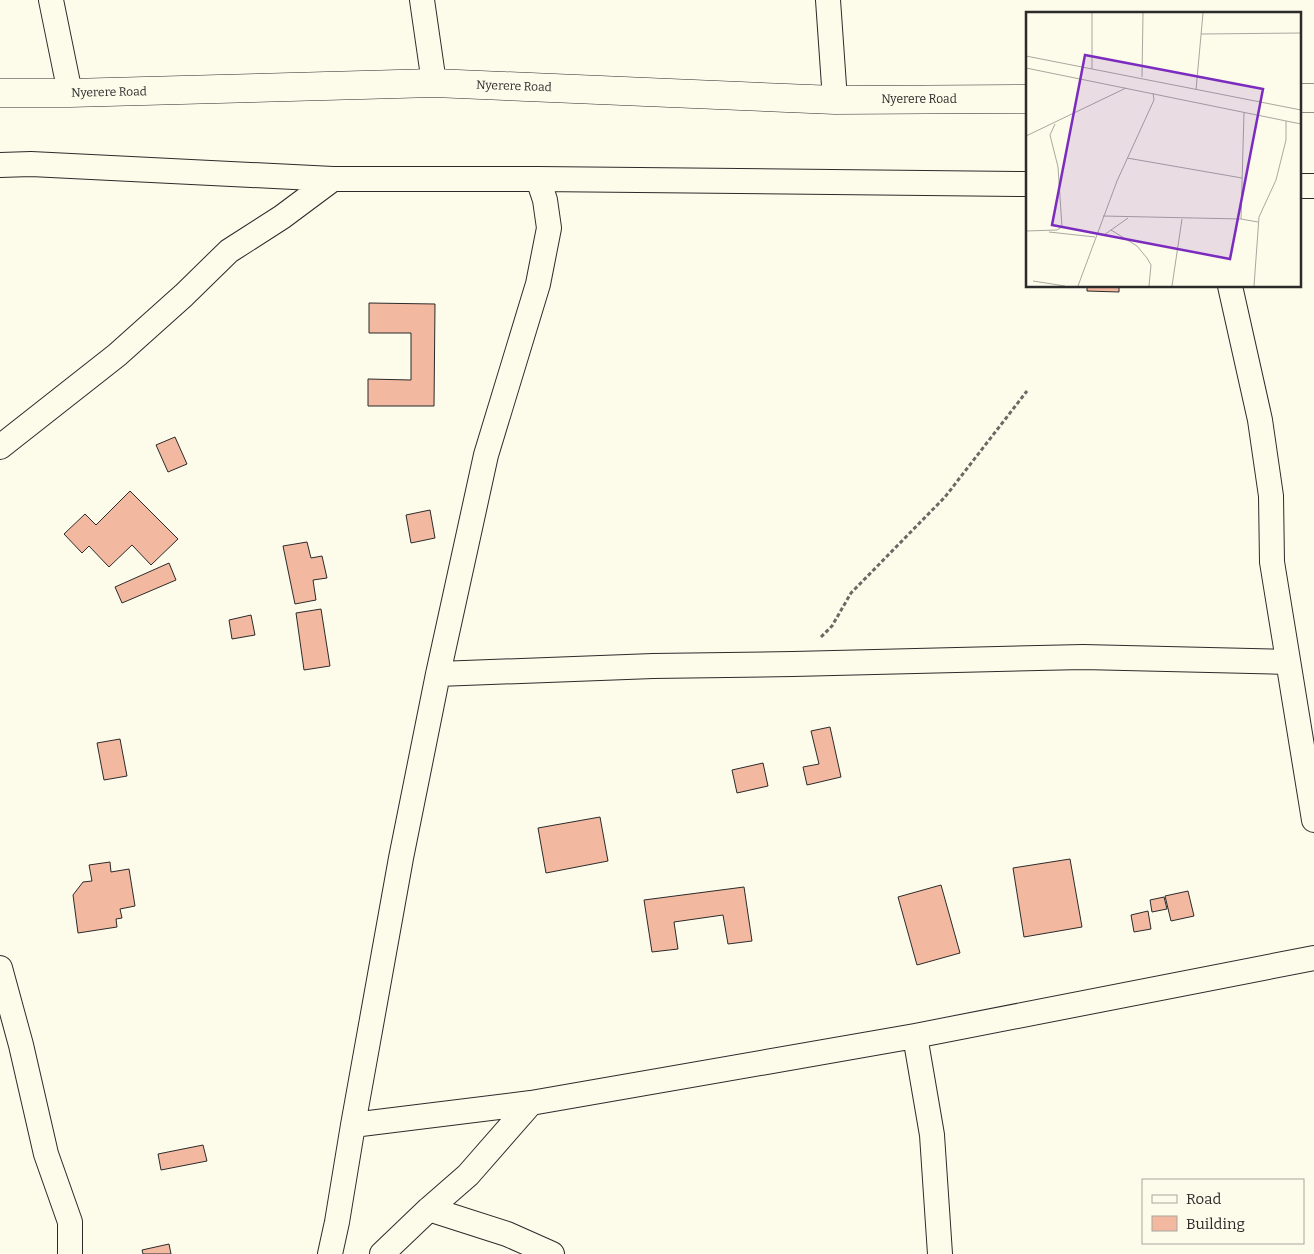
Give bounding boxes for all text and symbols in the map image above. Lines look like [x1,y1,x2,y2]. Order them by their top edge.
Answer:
inset map [1026,12,1302,288]
street label: Nyerere Road [476,78,552,94]
street label: Nyerere Road [71,84,147,100]
street label: Nyerere Road [881,92,957,106]
legend [1142,1179,1304,1244]
text: Road [1186,1190,1221,1208]
text: Building [1186,1215,1245,1233]

